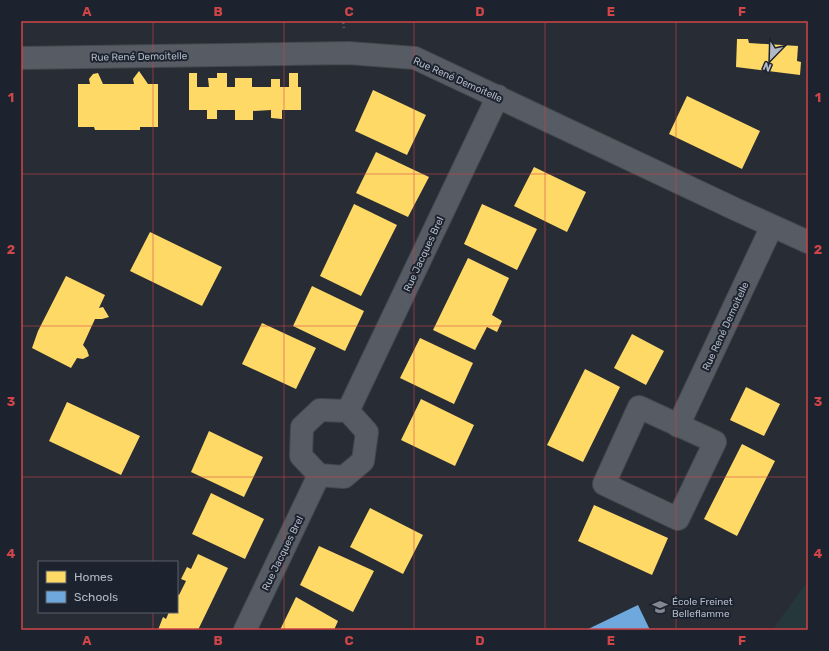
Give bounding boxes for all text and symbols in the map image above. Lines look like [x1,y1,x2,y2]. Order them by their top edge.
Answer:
text: A [82,4,92,19]
text: B [213,4,223,19]
text: C [344,4,354,19]
text: D [475,4,485,19]
text: E [607,4,615,19]
text: F [738,4,746,19]
north arrow [751,38,791,78]
street label: Rue René Demoitelle [91,50,188,64]
street label: Rue René Demoitelle [411,55,504,105]
text: N [761,59,773,74]
text: 1 [8,90,14,105]
text: 1 [815,90,821,105]
street label: Rue Jacques Brel [401,215,447,294]
text: 2 [7,242,15,257]
text: 2 [814,242,822,257]
street label: Rue René Demoitelle [700,280,752,373]
text: 3 [7,394,16,409]
text: 3 [814,394,823,409]
street label: Rue Jacques Brel [260,514,306,593]
text: 4 [7,546,16,561]
text: 4 [814,546,823,561]
legend [38,561,178,613]
text: Homes [74,570,113,584]
text: Schools [74,590,118,604]
place label: École Freinet Belleflamme [672,596,733,620]
school or university icon: École Freinet Belleflamme [651,598,669,616]
text: A [82,633,92,648]
text: B [213,633,223,648]
text: C [344,633,354,648]
text: D [475,633,485,648]
text: E [607,633,615,648]
text: F [738,633,746,648]

